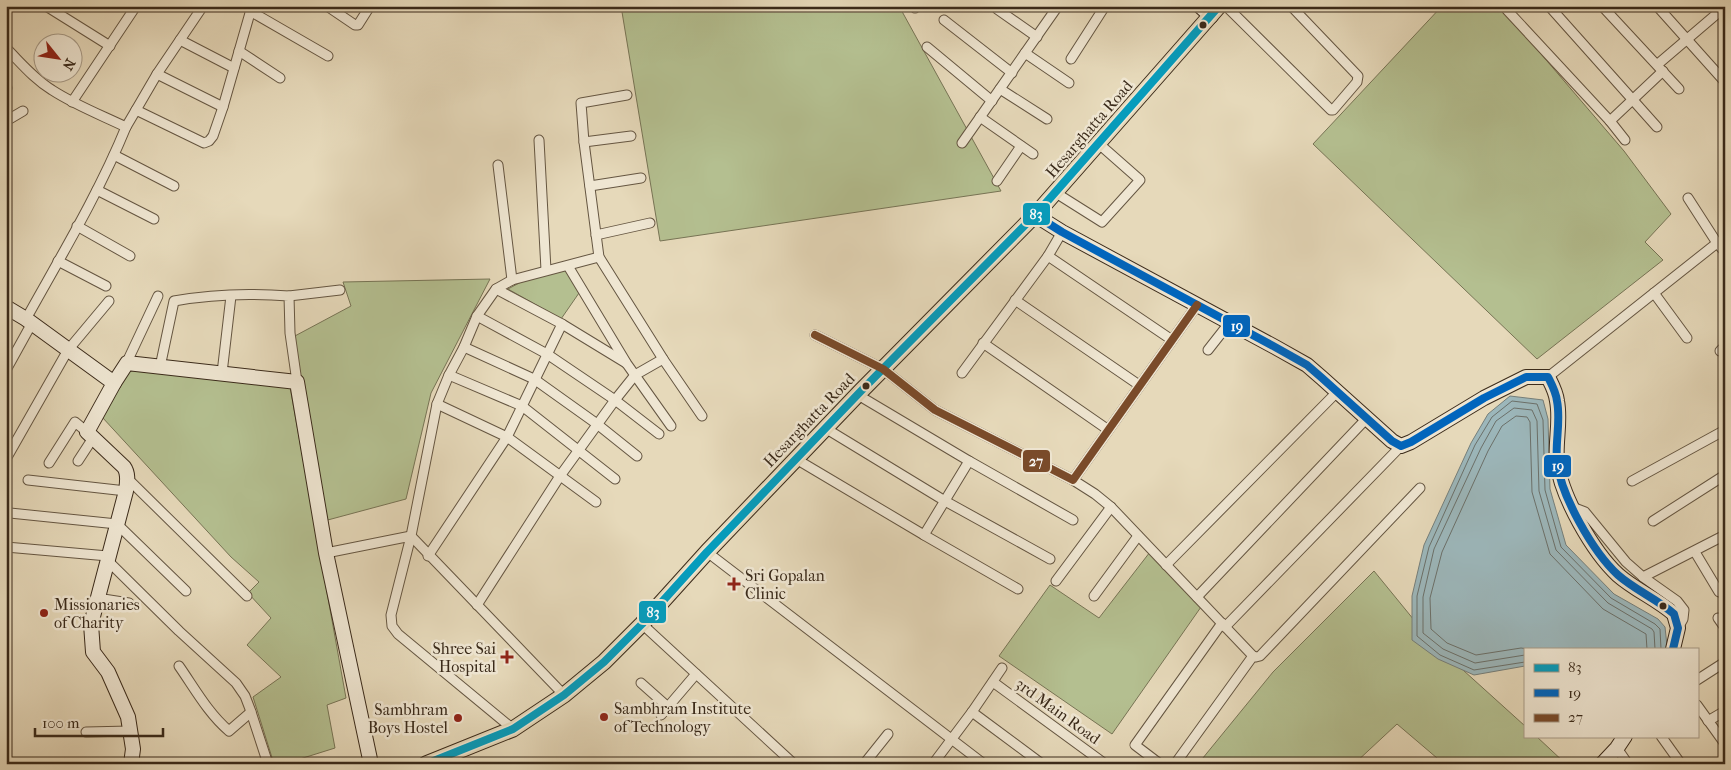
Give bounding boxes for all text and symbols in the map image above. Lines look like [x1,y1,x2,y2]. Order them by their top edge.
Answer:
unlabelled marker [1198,20,1208,30]
north arrow [32,32,82,82]
text: N [59,55,79,73]
street label: Hesarghatta Road [1041,76,1137,182]
line badge: 83 [1022,202,1051,226]
text: 83 [1030,206,1043,223]
line badge: 19 [1222,314,1251,338]
text: 19 [1231,318,1243,335]
street label: Hesarghatta Road [759,369,859,471]
unlabelled marker [861,381,871,391]
line badge: 27 [1022,449,1051,473]
text: 27 [1029,453,1043,470]
line badge: 19 [1543,454,1572,478]
text: 19 [1552,458,1564,475]
place label: Sri Gopalan Clinic [745,566,826,603]
marker: Sri Gopalan Clinic [727,577,741,591]
place label: Missionaries of Charity [54,595,140,632]
line badge: 83 [638,600,667,624]
unlabelled marker [1658,601,1668,611]
text: 83 [647,604,660,621]
marker: Missionaries of Charity [38,607,50,619]
place label: Shree Sai Hospital [432,639,497,676]
legend [1524,648,1698,738]
marker: Shree Sai Hospital [500,650,514,664]
text: 83 [1568,658,1582,676]
street label: 3rd Main Road [1012,674,1104,748]
text: 19 [1568,684,1581,702]
place label: Sambhram Institute of Technology [614,699,751,736]
place label: Sambhram Boys Hostel [368,700,449,737]
scale bar [35,705,162,737]
text: 27 [1568,708,1583,726]
marker: Sambhram Institute of Technology [598,711,610,723]
marker: Sambhram Boys Hostel [452,712,464,724]
text: 100 m [42,714,80,732]

